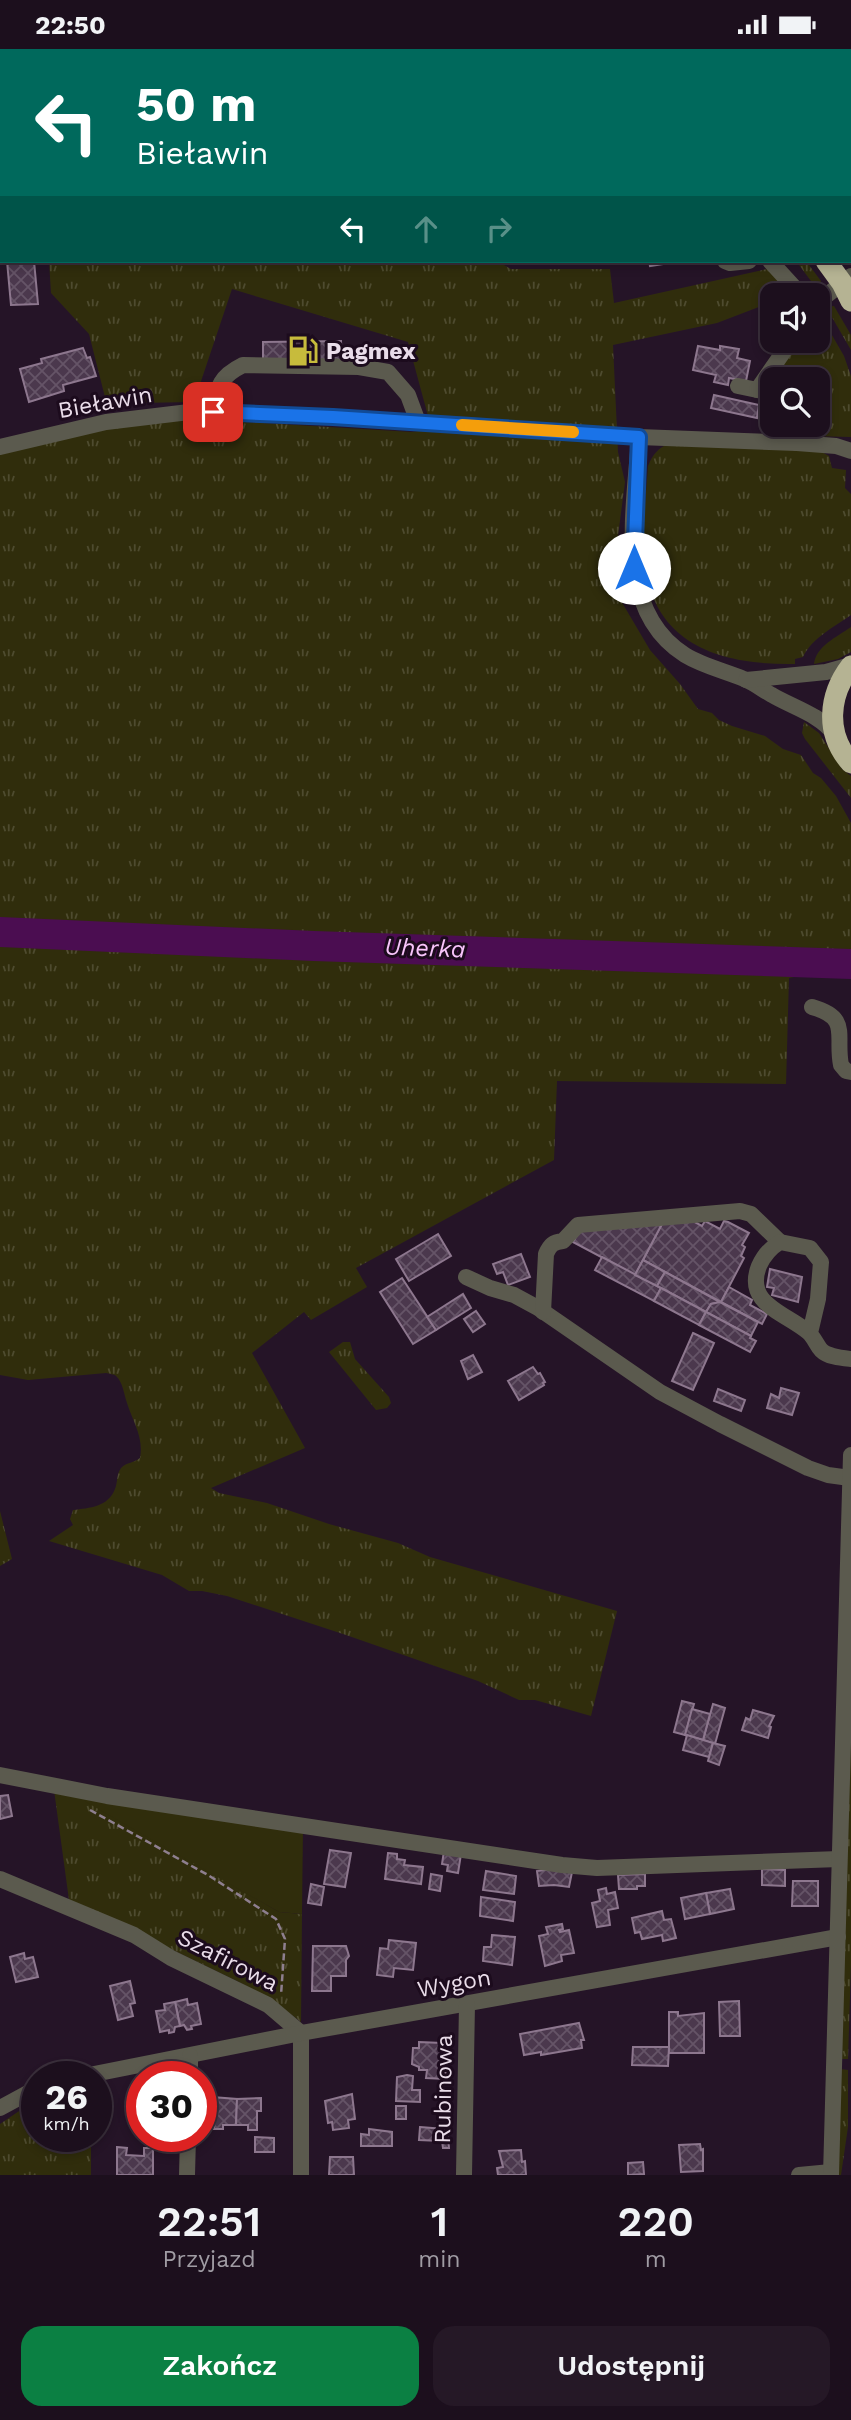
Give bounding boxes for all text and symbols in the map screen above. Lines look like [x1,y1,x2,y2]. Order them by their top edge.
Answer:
text: 22:50 [35,10,106,40]
text: 50 m [136,75,256,133]
icon: left [21,77,112,168]
text: Bieławin [136,134,269,172]
icon: left [334,210,372,248]
icon: ahead [407,210,445,248]
icon: right [480,210,518,248]
map controls [760,283,830,437]
button: sound [760,283,830,353]
fuel station icon: Pagmex [286,334,320,368]
place label: Pagmex [326,338,416,365]
button: search [760,367,830,437]
street label: Bieławin [56,381,154,424]
pin [183,382,243,442]
icon: arrive [194,393,232,431]
position arrow [597,531,671,605]
water label: Uherka [384,933,466,963]
street label: Szafirowa [173,1924,283,1997]
street label: Wygon [415,1964,493,2003]
street label: Rubinowa [429,2034,458,2144]
speed limit sign: 30 [126,2061,217,2152]
text: 26 [45,2076,88,2118]
text: km/h [43,2113,90,2134]
text: 22:51 [157,2197,261,2246]
text: 1 [431,2197,448,2246]
text: 220 [618,2197,694,2246]
text: Przyjazd [163,2246,256,2273]
text: min [418,2246,461,2273]
text: m [645,2246,667,2273]
button: Zakończ [21,2326,419,2406]
button: Udostępnij [433,2326,830,2406]

